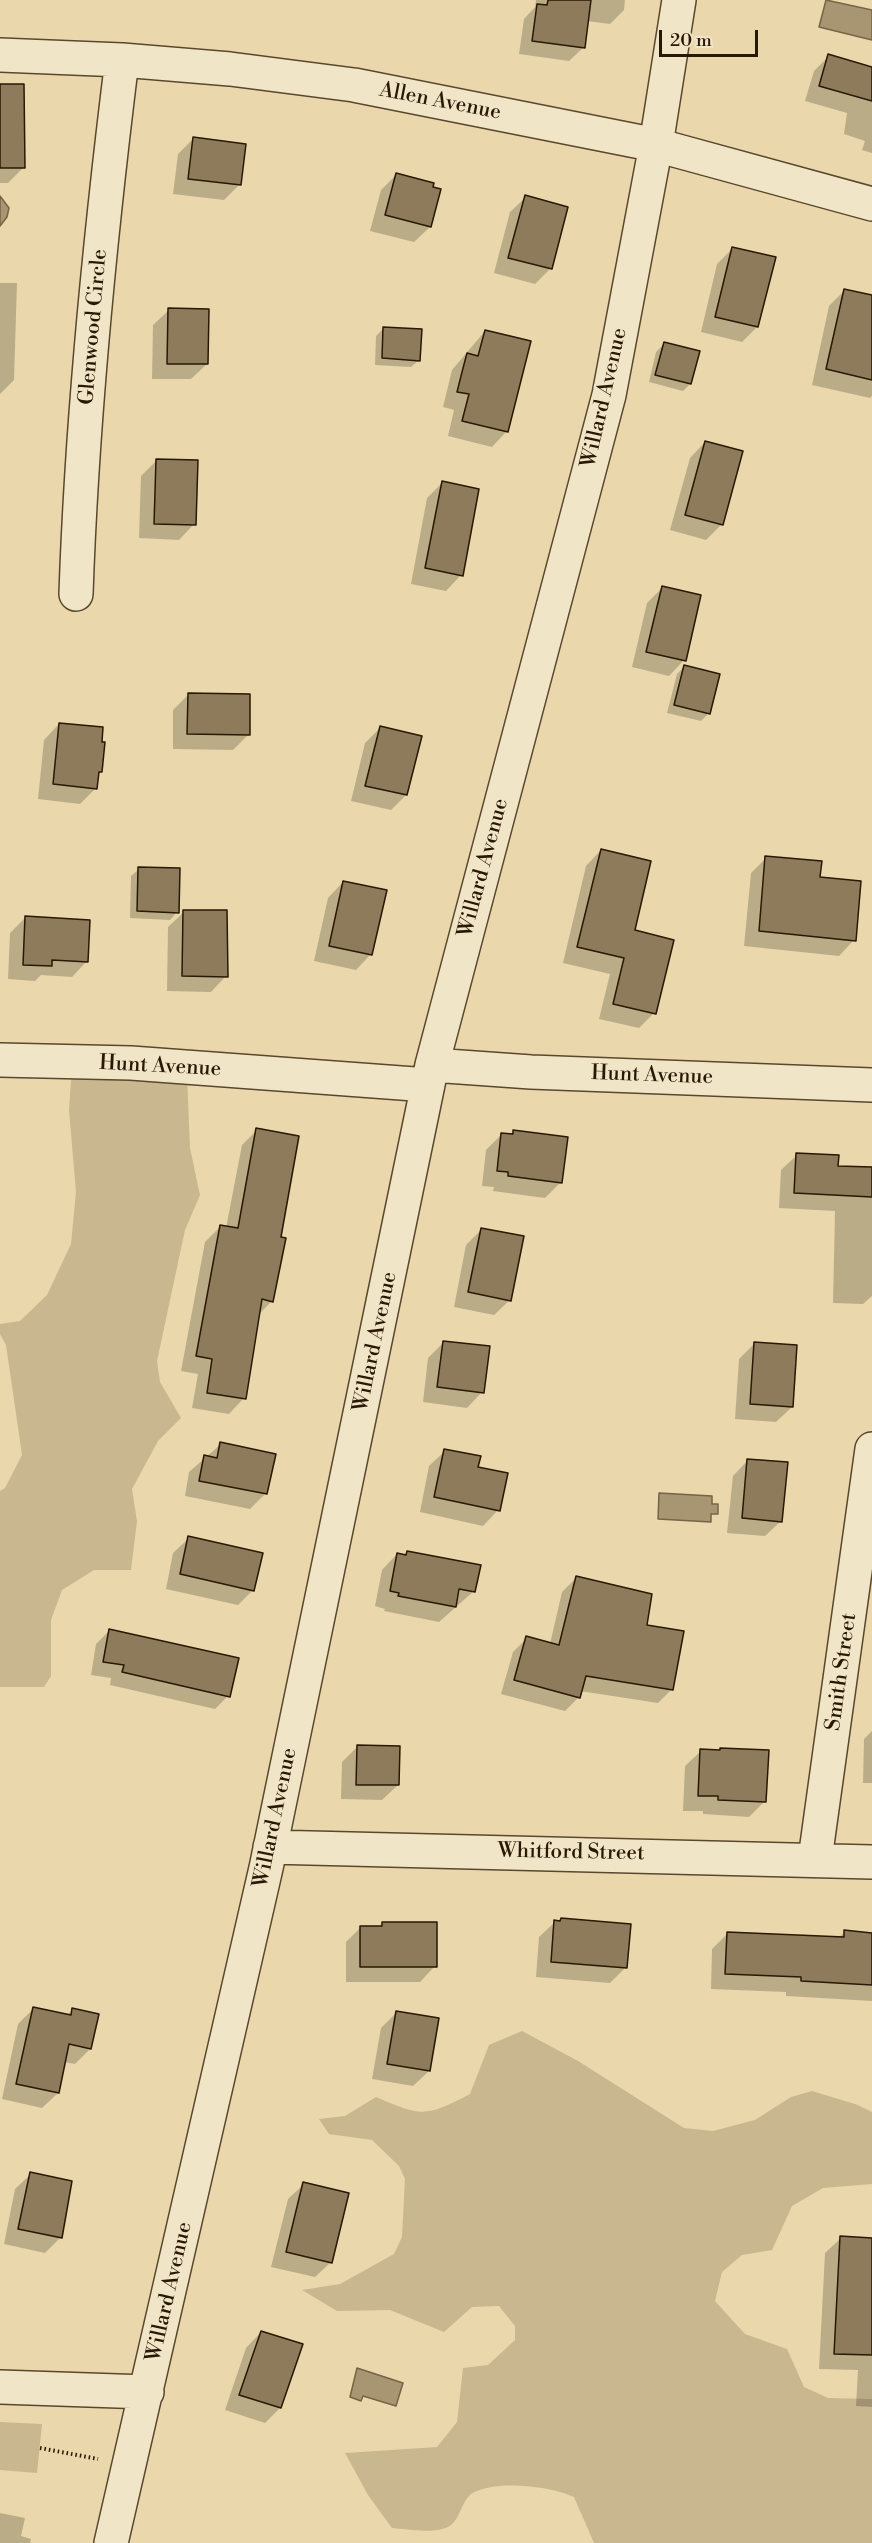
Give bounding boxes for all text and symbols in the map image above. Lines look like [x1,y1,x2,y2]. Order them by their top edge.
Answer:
scale bar [662,18,761,56]
text: 20 m [670,29,712,52]
street label: Allen Avenue [377,78,503,126]
street label: Glenwood Circle [75,248,113,406]
street label: Willard Avenue [577,326,633,470]
street label: Willard Avenue [453,796,515,940]
street label: Hunt Avenue [98,1051,222,1083]
street label: Hunt Avenue [590,1061,714,1091]
street label: Willard Avenue [349,1270,403,1414]
street label: Smith Street [821,1611,863,1733]
street label: Willard Avenue [249,1746,303,1890]
street label: Whitford Street [497,1839,645,1867]
street label: Willard Avenue [142,2220,198,2364]

